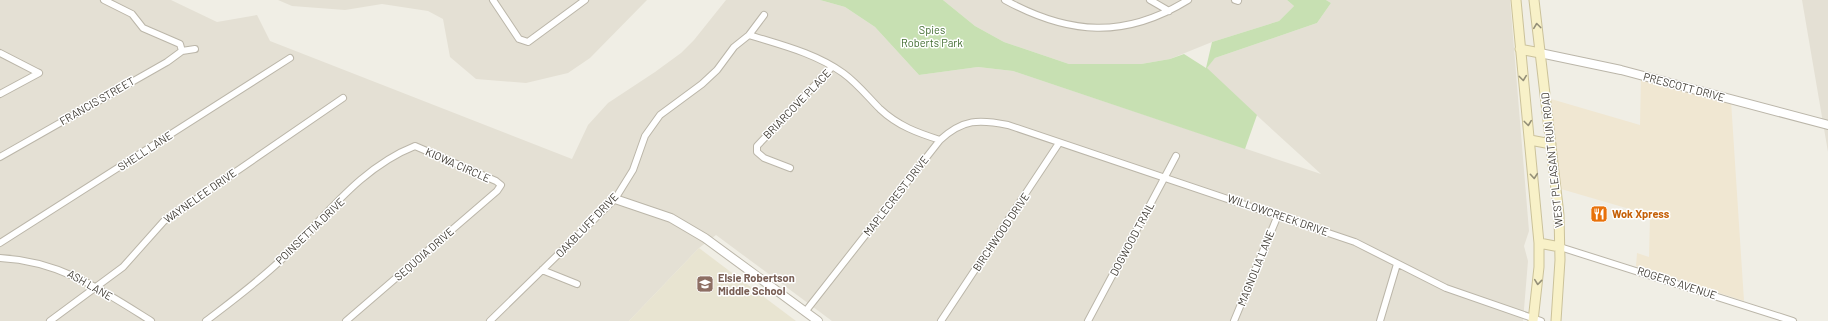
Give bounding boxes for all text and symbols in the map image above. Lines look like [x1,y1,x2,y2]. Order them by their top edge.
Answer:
park label: Spies Roberts Park [901,23,963,49]
one-way arrow [1532,23,1541,29]
street label: BRIARCOVE PLACE [760,66,833,141]
street label: PRESCOTT DRIVE [1642,69,1727,104]
street label: FRANCIS STREET [57,74,137,127]
one-way arrow [1518,75,1527,81]
street label: WEST PLEASANT RUN ROAD [1538,92,1565,228]
one-way arrow [1523,120,1532,126]
street label: SHELL LANE [115,128,175,173]
street label: KIOWA CIRCLE [424,144,493,185]
street label: MAPLECREST DRIVE [860,153,931,238]
street label: WAYNELEE DRIVE [161,166,239,225]
one-way arrow [1529,173,1538,179]
street label: OAKBLUFF DRIVE [553,189,621,260]
street label: BIRCHWOOD DRIVE [970,190,1032,273]
street label: WILLOWCREEK DRIVE [1226,191,1331,238]
street label: POINSETTIA DRIVE [273,194,347,267]
street label: DOGWOOD TRAIL [1107,200,1156,278]
restaurant icon: Wok Xpress [1589,204,1609,224]
place label: Wok Xpress [1612,207,1670,220]
street label: SEQUOIA DRIVE [391,224,456,283]
street label: MAGNOLIA LANE [1234,228,1277,308]
street label: ROGERS AVENUE [1636,264,1719,302]
street label: ASH LANE [66,267,115,303]
place label: Elsie Robertson Middle School [718,271,795,297]
school or university icon: Elsie Robertson Middle School [695,274,715,294]
one-way arrow [1534,278,1543,285]

